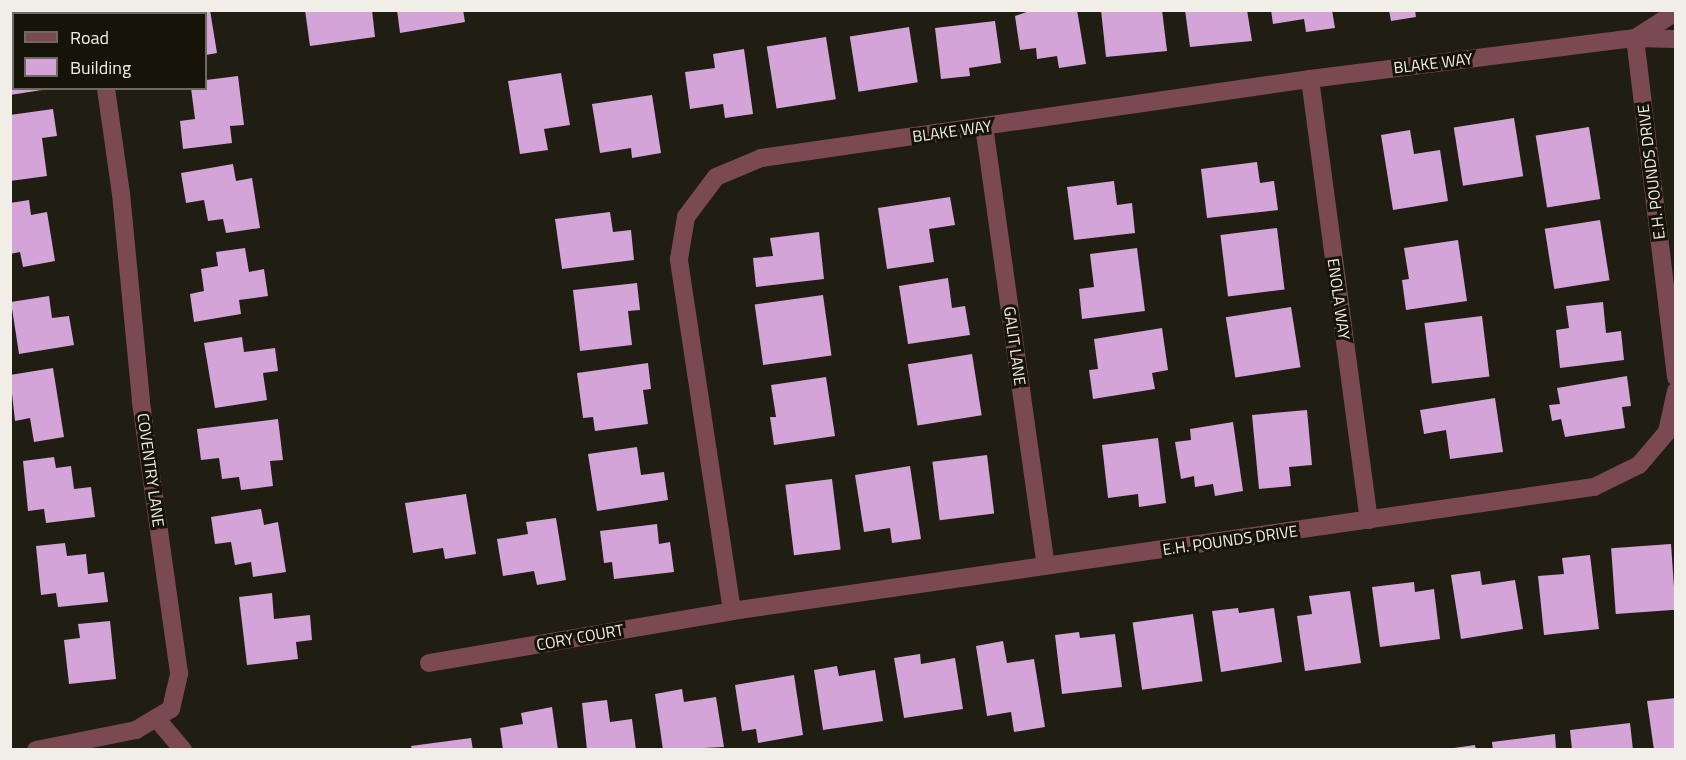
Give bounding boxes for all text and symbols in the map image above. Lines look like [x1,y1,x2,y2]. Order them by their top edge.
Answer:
legend [12,12,207,90]
text: Road [70,24,109,51]
street label: BLAKE WAY [1392,49,1474,77]
text: Building [70,54,131,81]
street label: E.H. POUNDS DRIVE [1633,103,1669,241]
street label: BLAKE WAY [911,116,993,146]
street label: ENOLA WAY [1324,257,1354,341]
street label: GALIT LANE [1000,305,1030,387]
street label: COVENTRY LANE [134,412,168,528]
street label: E.H. POUNDS DRIVE [1161,521,1299,559]
street label: CORY COURT [535,620,625,654]

